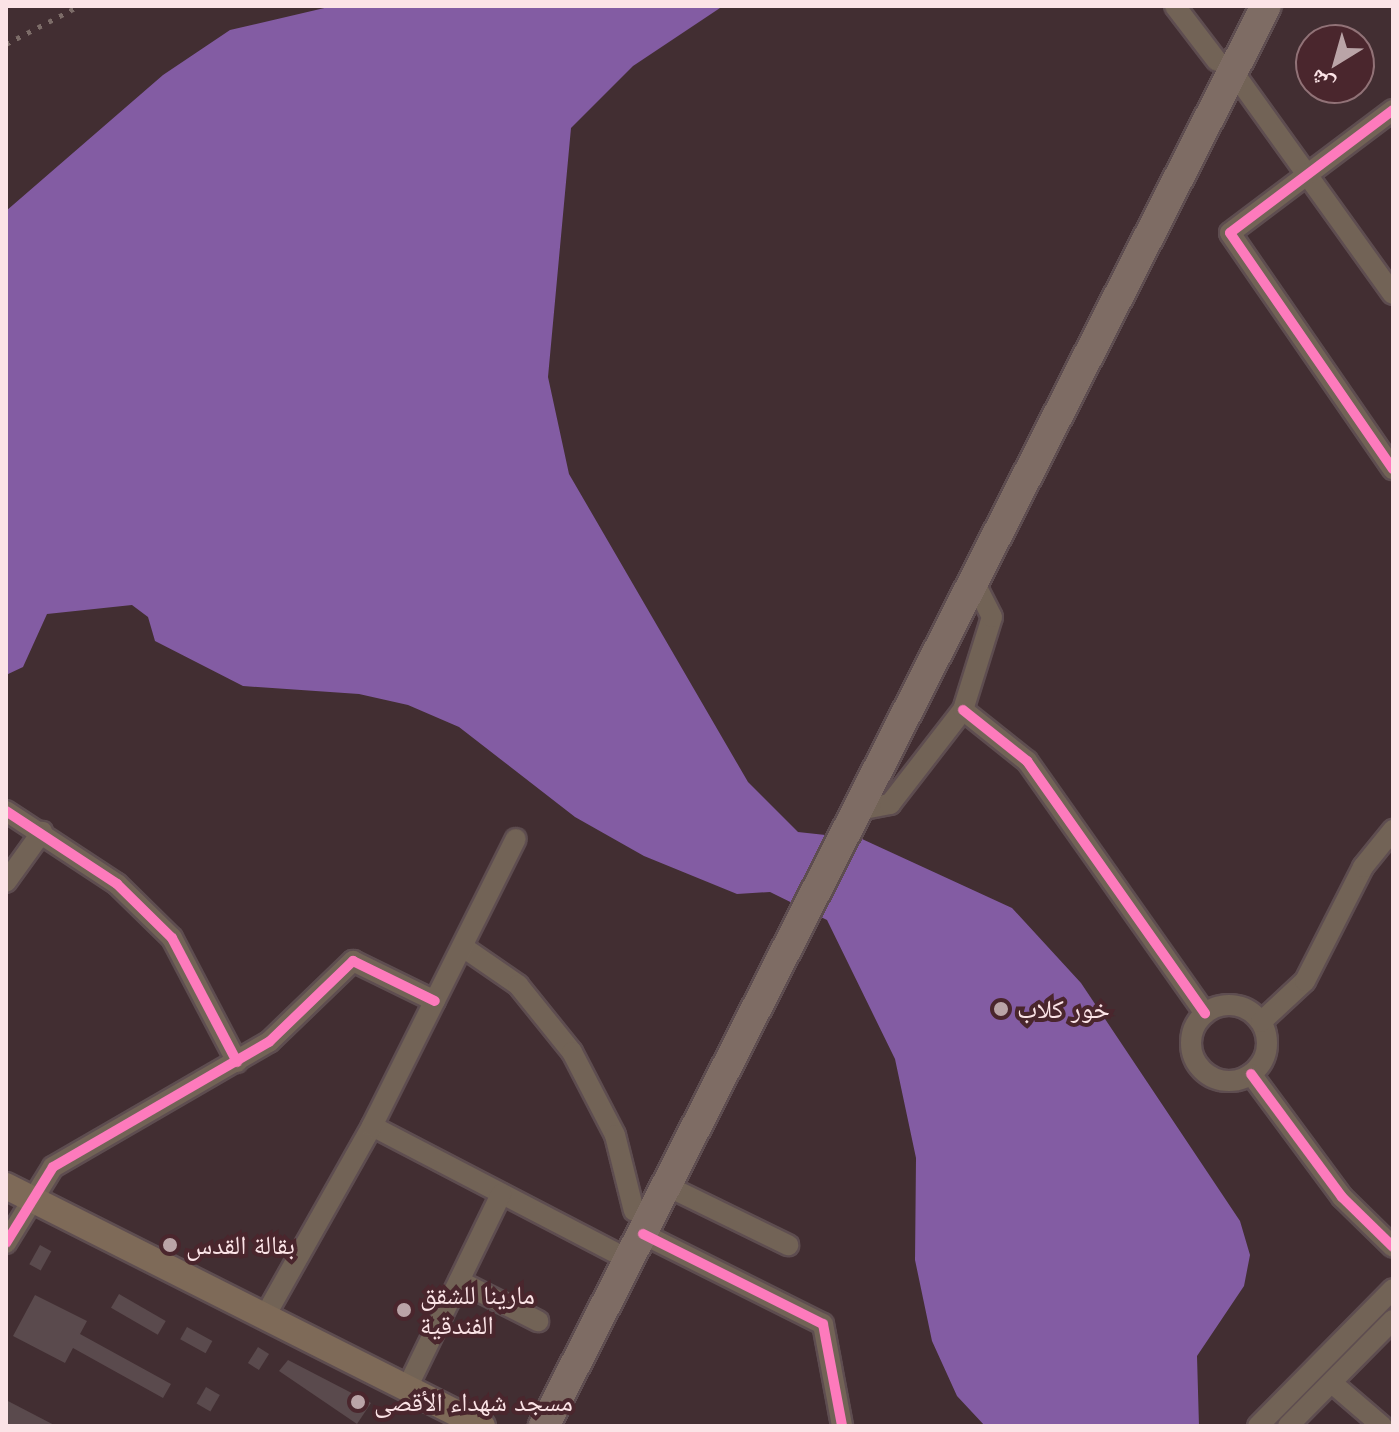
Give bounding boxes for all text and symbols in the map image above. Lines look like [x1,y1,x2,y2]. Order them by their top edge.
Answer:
north arrow [1295,24,1375,104]
text: ش [1305,64,1339,99]
place label: خور كلاب [1017,993,1110,1025]
marker: خور كلاب [992,1000,1010,1018]
place label: بقالة القدس [186,1229,295,1261]
marker: بقالة القدس [161,1236,179,1254]
place label: مارينا للشقق الفندقية [420,1279,535,1340]
marker: مارينا للشقق الفندقية [395,1301,413,1319]
place label: مسجد شهداء الأقصى [374,1386,573,1418]
marker: مسجد شهداء الأقصى [349,1393,367,1411]

